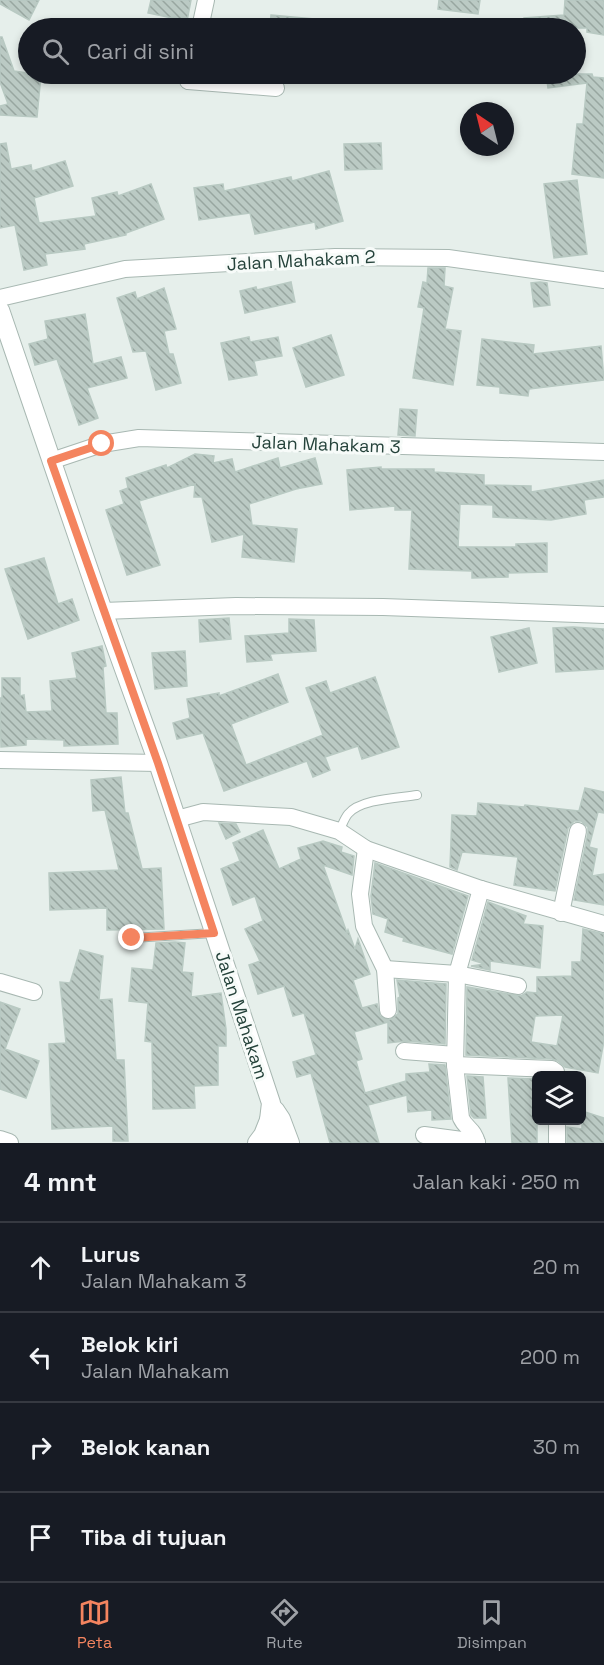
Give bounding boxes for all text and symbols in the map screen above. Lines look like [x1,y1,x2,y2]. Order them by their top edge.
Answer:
search box [18,18,586,84]
icon: search [39,35,72,68]
text: Cari di sini [87,37,194,65]
north arrow [460,102,514,156]
street label: Jalan Mahakam 2 [226,245,376,275]
route start [88,430,114,456]
street label: Jalan Mahakam 3 [251,430,401,458]
route end [118,924,144,950]
street label: Jalan Mahakam [210,948,274,1082]
map controls [532,1071,586,1125]
button: layers [532,1071,586,1125]
text: 4 mnt [24,1165,97,1199]
text: Jalan kaki · 250 m [412,1169,580,1195]
text: Lurus [81,1240,140,1268]
icon: ahead [24,1251,57,1284]
text: 20 m [533,1254,580,1280]
text: Jalan Mahakam 3 [81,1268,247,1294]
text: Belok kiri [81,1330,178,1358]
icon: left [24,1341,57,1374]
text: 200 m [520,1344,580,1370]
text: Jalan Mahakam [81,1358,229,1384]
icon: right [24,1431,57,1464]
text: Belok kanan [81,1433,210,1461]
text: 30 m [533,1434,580,1460]
icon: arrive [24,1521,57,1554]
text: Tiba di tujuan [81,1523,227,1551]
tab: Peta [77,1596,112,1653]
tab: Rute [266,1596,303,1653]
tab: Disimpan [457,1596,527,1653]

